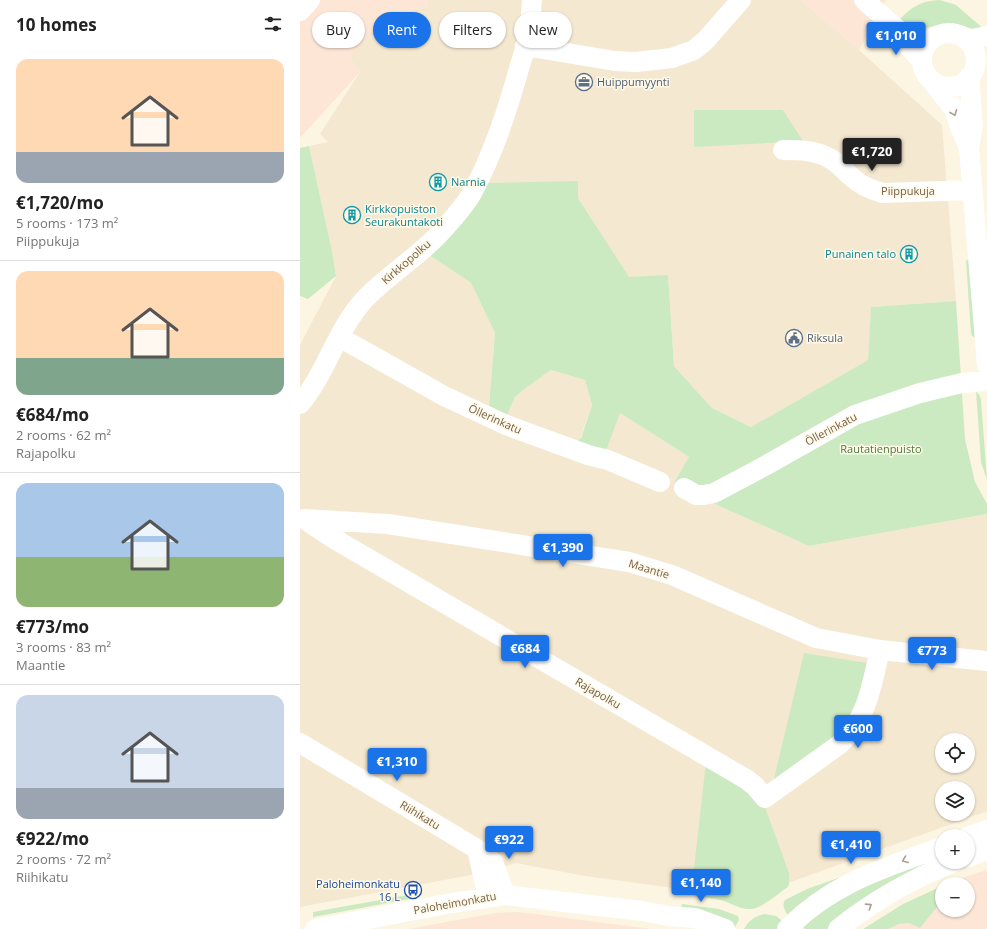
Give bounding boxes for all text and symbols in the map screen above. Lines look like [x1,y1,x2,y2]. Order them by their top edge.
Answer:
chip: Buy [312,12,365,48]
chip: Rent [373,12,431,48]
chip: Filters [439,12,506,48]
chip: New [514,12,572,48]
text: 10 homes [16,13,97,36]
icon: filters [262,13,284,35]
pin: €1,010 [863,22,929,56]
text: €1,010 [876,26,916,44]
office icon: Huippumyynti [574,72,594,92]
place label: Huippumyynti [597,74,670,89]
icon: home [114,85,186,157]
one-way arrow [950,109,958,116]
pin: €1,720 [839,138,905,172]
text: €1,720 [852,142,892,160]
building icon: Narnia [428,172,448,192]
place label: Narnia [451,174,486,189]
street label: Piippukuja [881,183,935,198]
text: €1,720/mo [16,191,104,214]
place label: Kirkkopuiston Seurakuntakoti [365,201,443,229]
building icon: Kirkkopuiston Seurakuntakoti [342,205,362,225]
text: 5 rooms · 173 m² [16,214,118,232]
text: Piippukuja [16,232,80,250]
street label: Kirkkopolku [378,236,434,287]
building icon: Punainen talo [899,244,919,264]
place label: Punainen talo [825,246,896,261]
icon: home [114,297,186,369]
public building icon: Riksula [784,328,804,348]
place label: Riksula [807,330,843,345]
street label: Öllerinkatu [466,400,524,437]
text: €684/mo [16,403,89,426]
street label: Öllerinkatu [802,409,859,449]
text: 2 rooms · 62 m² [16,426,111,444]
park label: Rautatienpuisto [840,441,922,456]
text: Rajapolku [16,444,76,462]
icon: home [114,509,186,581]
pin: €1,390 [530,534,596,568]
text: €1,390 [543,538,583,556]
street label: Maantie [627,555,671,582]
text: €773/mo [16,615,89,638]
pin: €684 [501,635,549,669]
pin: €773 [908,637,956,671]
text: 3 rooms · 83 m² [16,638,111,656]
text: €684 [510,639,540,657]
text: €773 [917,641,947,659]
text: Maantie [16,656,65,674]
street label: Rajapolku [573,673,624,712]
pin: €600 [834,715,882,749]
text: €600 [843,719,873,737]
icon: home [114,721,186,793]
map controls [935,733,975,917]
button: locate [935,733,975,773]
pin: €1,310 [364,748,430,782]
text: €1,310 [377,752,417,770]
button: layers [935,781,975,821]
street label: Riihikatu [397,797,443,832]
pin: €922 [485,826,533,860]
text: €922/mo [16,827,89,850]
button: + [935,829,975,869]
text: €922 [494,830,524,848]
pin: €1,410 [818,831,884,865]
text: €1,410 [831,835,871,853]
text: 2 rooms · 72 m² [16,850,111,868]
one-way arrow [902,856,909,864]
text: Riihikatu [16,868,69,886]
pin: €1,140 [668,869,734,903]
text: €1,140 [681,873,721,891]
place label: Paloheimonkatu 16 L [316,876,400,904]
button: − [935,877,975,917]
bus stop icon: Paloheimonkatu 16 L [403,880,423,900]
street label: Paloheimonkatu [412,888,498,917]
one-way arrow [865,903,872,911]

